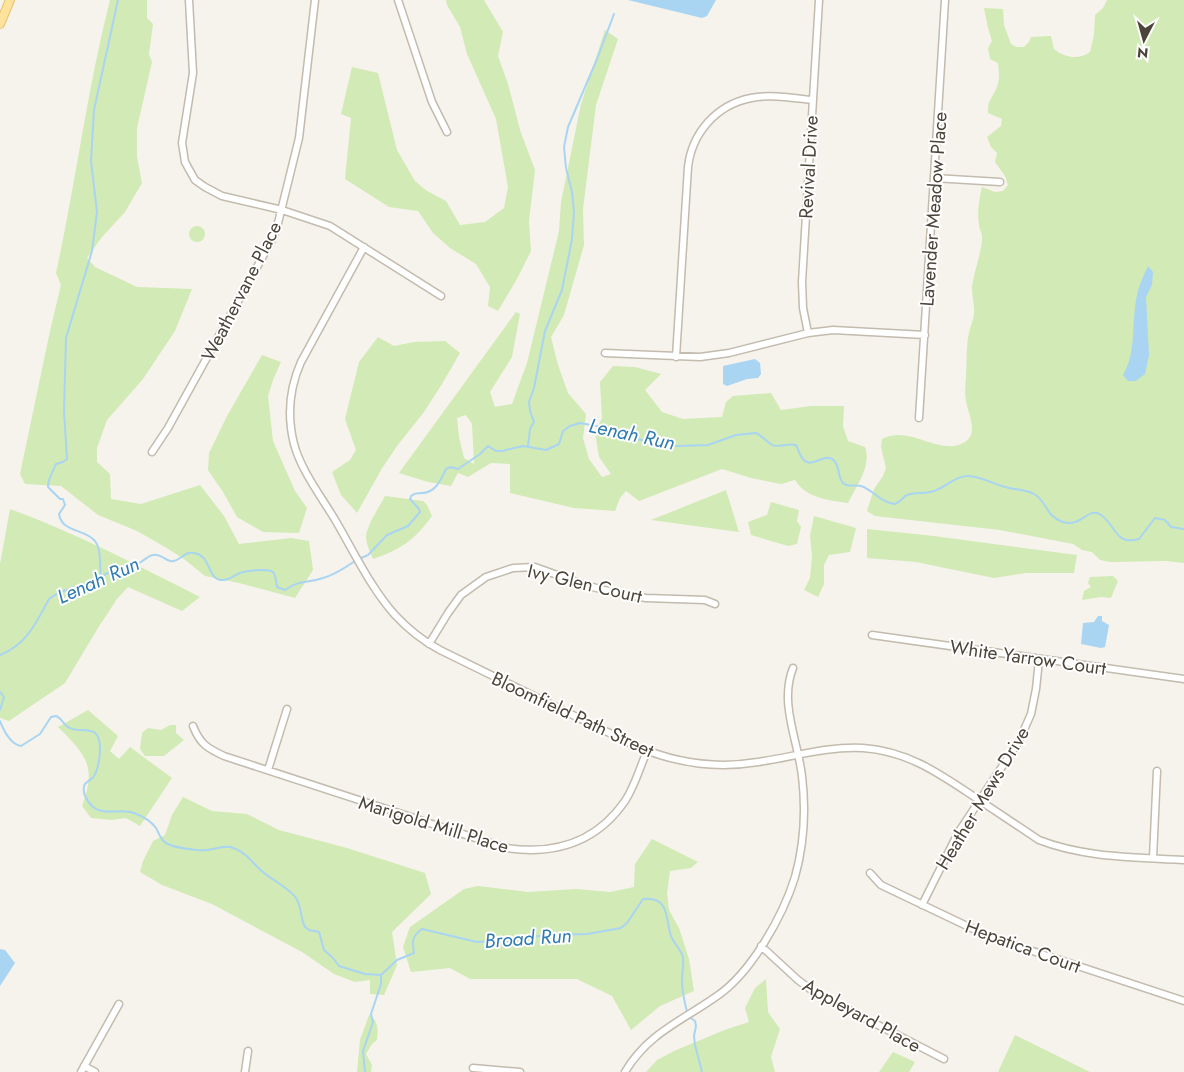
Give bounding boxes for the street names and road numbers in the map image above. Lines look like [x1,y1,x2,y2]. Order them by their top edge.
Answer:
street label: Lavender Meadow Place [913,111,954,307]
street label: Revival Drive [792,115,825,219]
street label: Weathervane Place [195,217,288,366]
street label: Ivy Glen Court [525,557,645,610]
street label: White Yarrow Court [948,633,1108,682]
street label: Bloomfield Path Street [487,665,659,764]
street label: Heather Mews Drive [929,721,1036,875]
street label: Marigold Mill Place [355,789,512,860]
street label: Hepatica Court [961,913,1085,980]
street label: Appleyard Place [798,972,926,1059]

